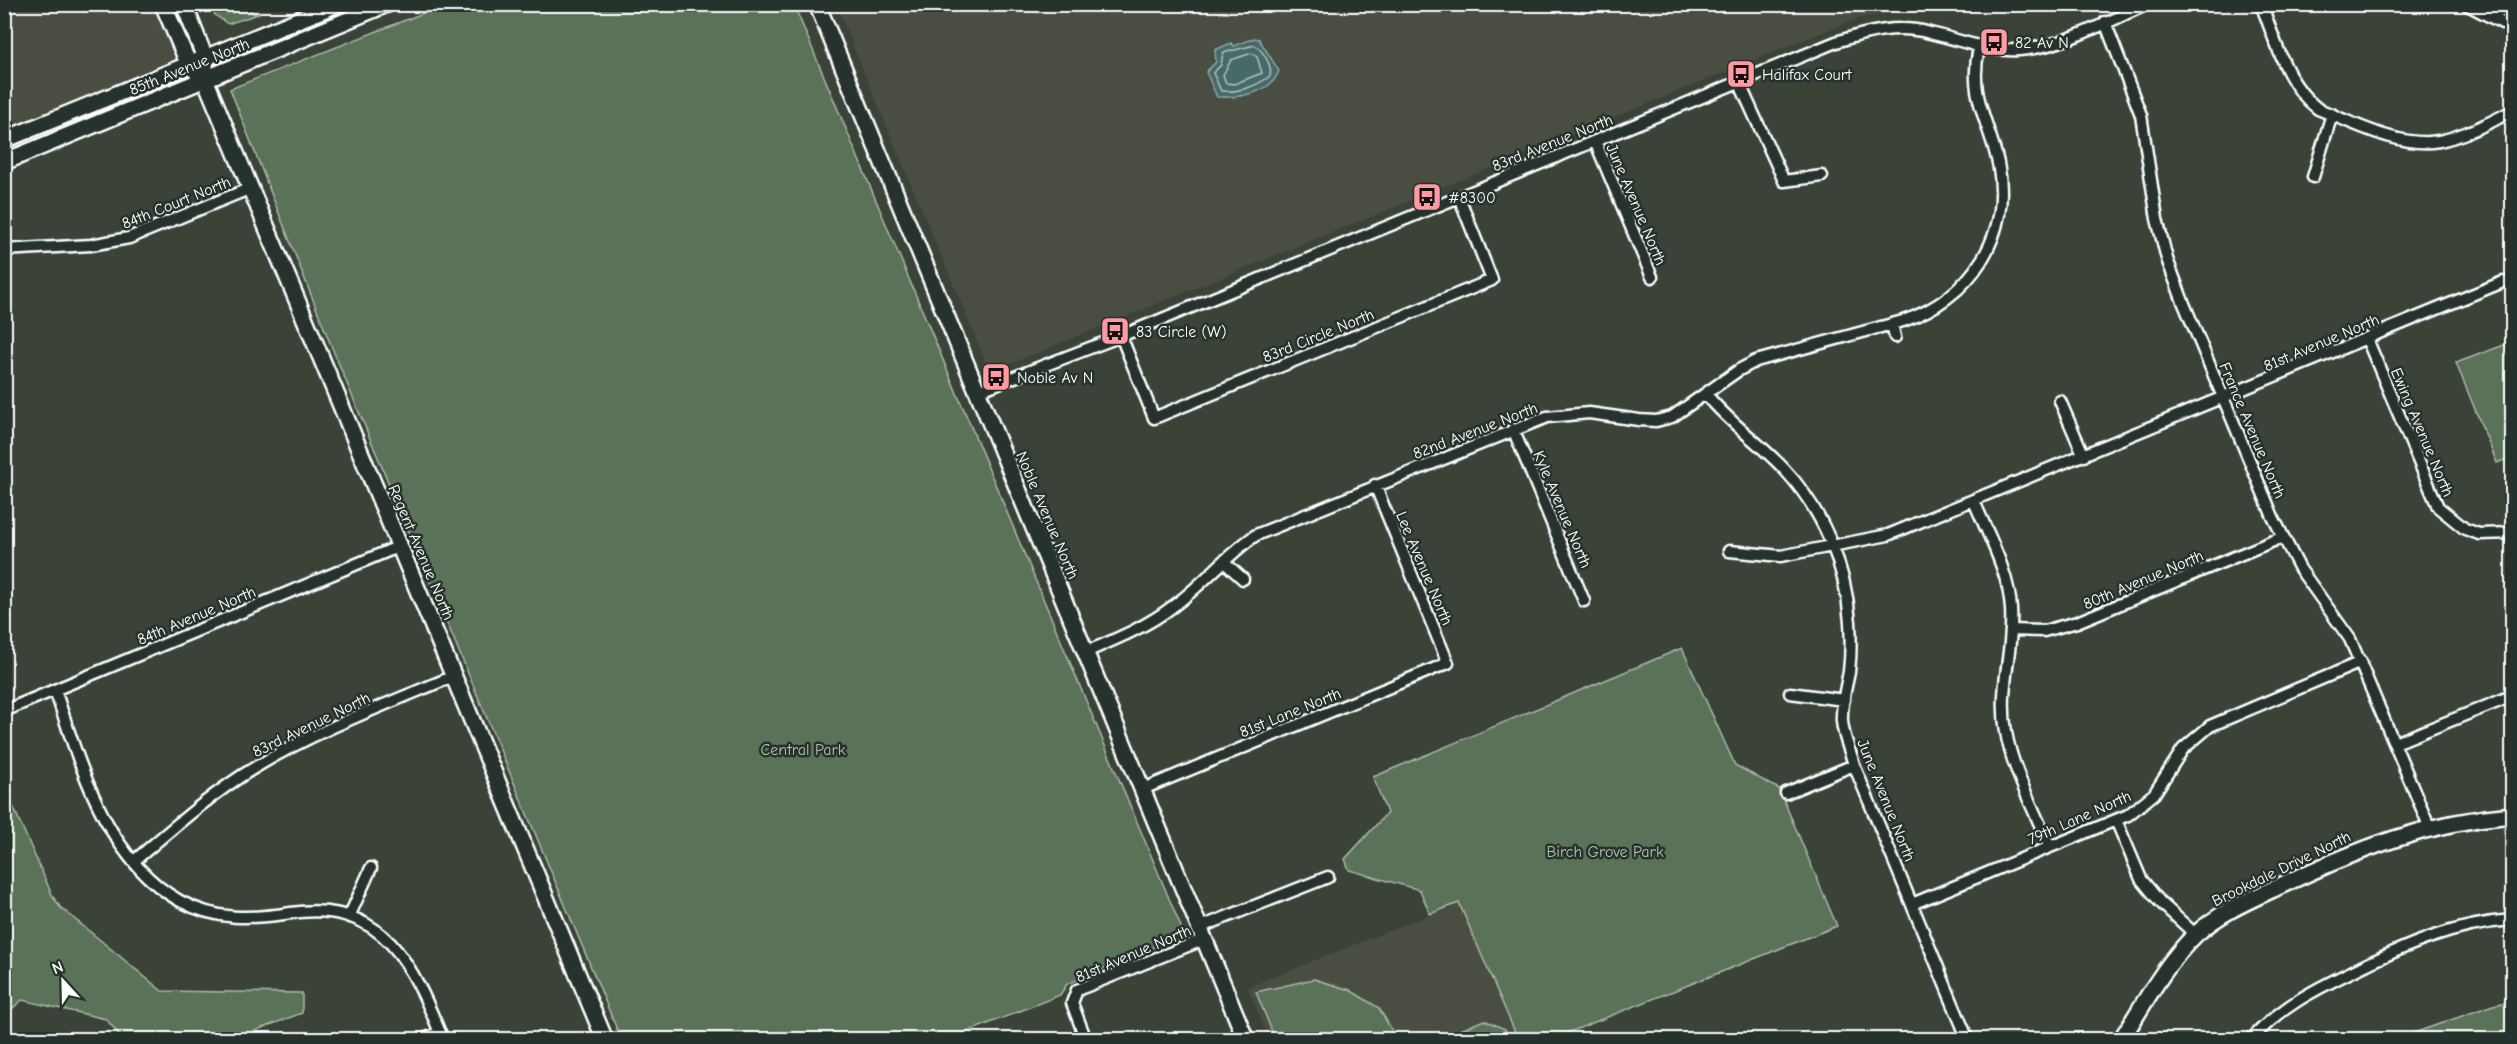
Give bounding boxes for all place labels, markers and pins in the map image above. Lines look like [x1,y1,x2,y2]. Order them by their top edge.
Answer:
bus stop icon: 82 Av N [1978,26,2010,58]
place label: 82 Av N [2015,34,2069,52]
bus stop icon: Halifax Court [1725,58,1757,90]
place label: Halifax Court [1762,66,1852,84]
bus stop icon: #8300 [1411,181,1443,213]
place label: #8300 [1448,189,1496,207]
bus stop icon: 83 Circle (W) [1099,315,1131,347]
place label: 83 Circle (W) [1136,323,1227,341]
bus stop icon: Noble Av N [980,361,1012,393]
place label: Noble Av N [1017,369,1093,387]

